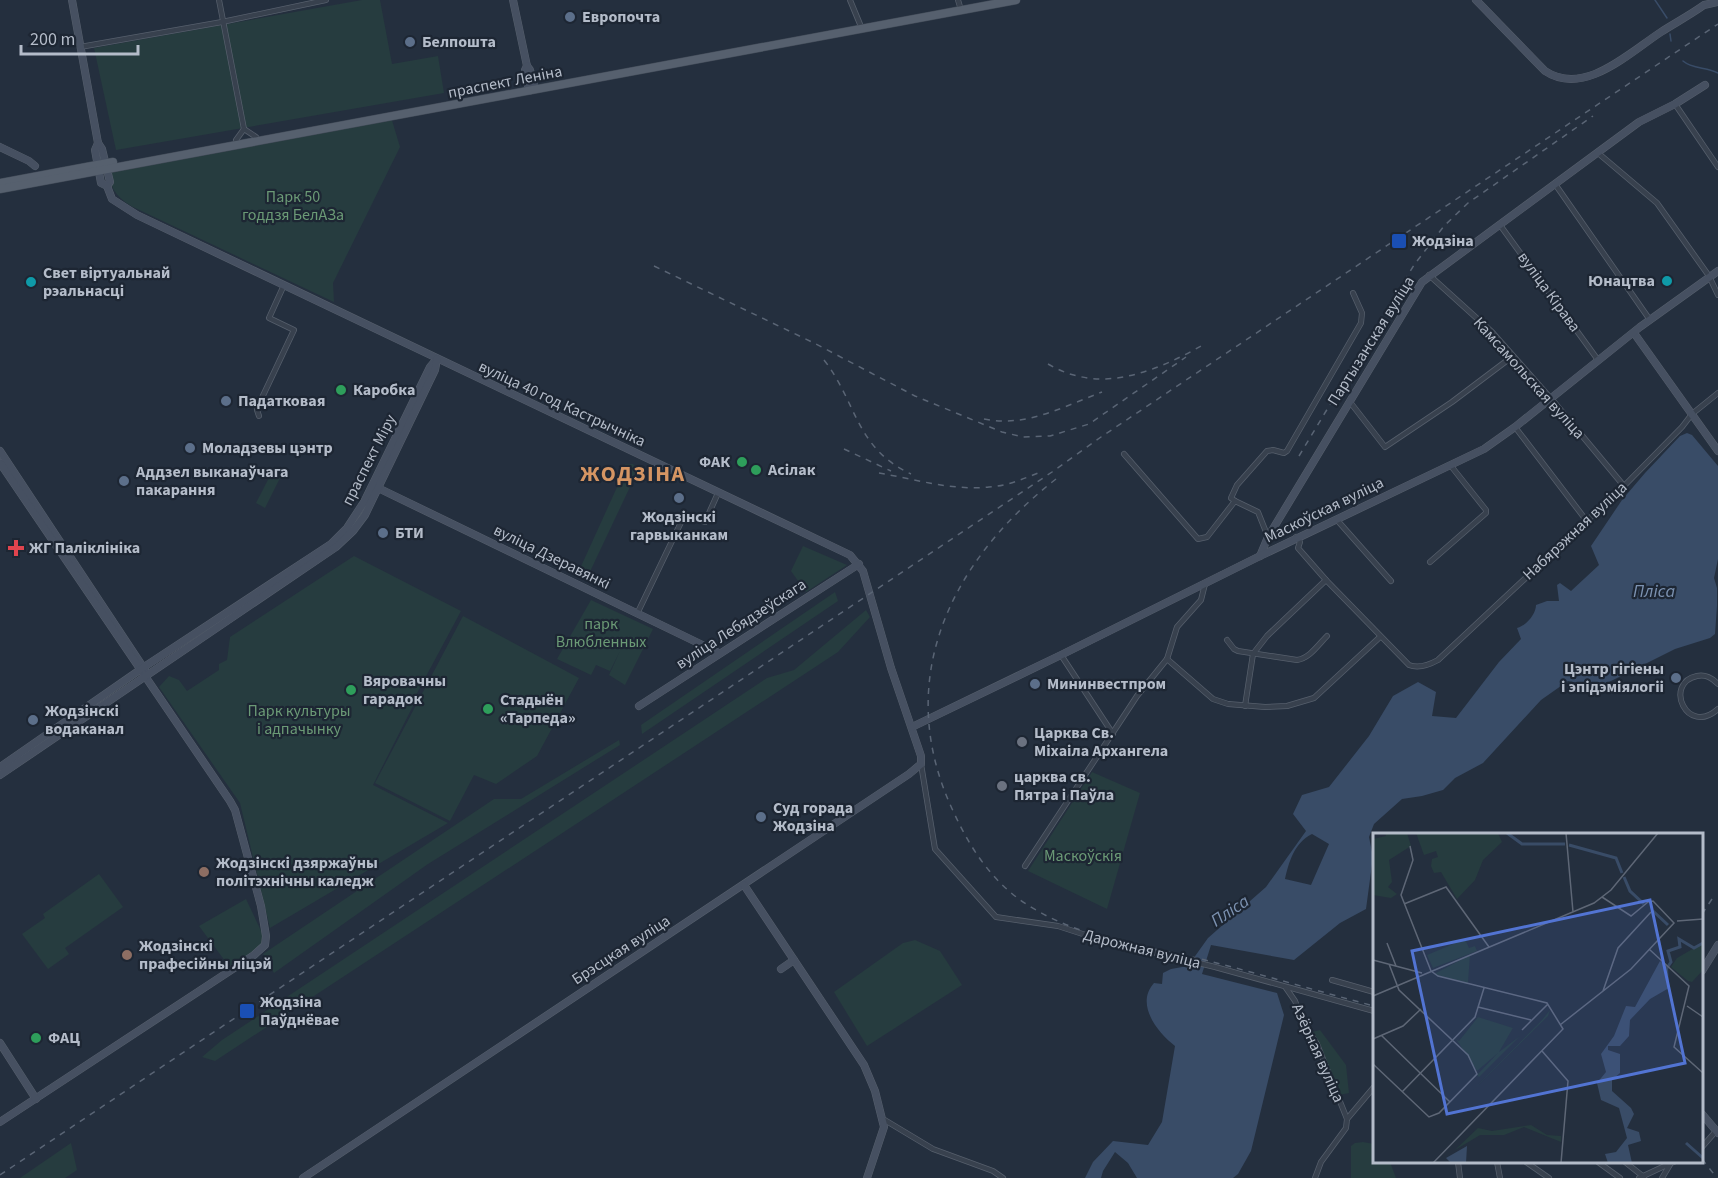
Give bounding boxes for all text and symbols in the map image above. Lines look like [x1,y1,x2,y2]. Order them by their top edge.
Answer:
place label: Европочта [582,6,660,28]
marker: Европочта [563,10,577,24]
scale bar [21,18,138,56]
text: 200 m [30,27,75,52]
place label: Белпошта [422,31,496,53]
marker: Белпошта [403,35,417,49]
street label: праспект Леніна [446,60,564,104]
park label: Парк 50 годдзя БелАЗа [242,186,344,226]
place label: Жодзіна [1412,230,1474,252]
marker: Жодзіна [1390,232,1408,250]
street label: вуліца Кірава [1512,247,1586,337]
place label: Свет віртуальнай рэальнасці [43,262,170,302]
place label: Юнацтва [1588,270,1655,292]
street label: Партызанская вуліца [1322,272,1420,410]
marker: Юнацтва [1660,274,1674,288]
marker: Свет віртуальнай рэальнасці [24,275,38,289]
street label: Камсамольская вуліца [1468,312,1590,444]
street label: вуліца 40 год Кастрычніка [475,356,649,452]
place label: Каробка [353,379,415,401]
marker: Каробка [334,383,348,397]
place label: Падатковая [238,390,325,412]
marker: Падатковая [219,394,233,408]
street label: праспект Міру [337,410,402,509]
place label: Моладзевы цэнтр [202,437,333,459]
marker: Моладзевы цэнтр [183,441,197,455]
place label: ФАК [699,451,730,473]
marker: ФАК [735,455,749,469]
district label: ЖОДЗІНА [580,458,686,490]
place label: Асілак [767,459,816,481]
place label: Аддзел выканаўчага пакарання [135,461,288,501]
marker: Асілак [749,463,763,477]
street label: Маскоўская вуліца [1261,472,1387,548]
marker: Аддзел выканаўчага пакарання [117,474,131,488]
street label: Набярэжная вуліца [1518,477,1632,585]
marker: Жодзінскі гарвыканкам [672,491,686,505]
place label: Жодзінскі гарвыканкам [630,506,728,546]
street label: вуліца Дзеравянкі [490,519,614,595]
place label: БТИ [395,522,424,544]
marker: БТИ [376,526,390,540]
place label: ЖГ Паліклініка [29,537,140,559]
marker: ЖГ Паліклініка [7,539,25,557]
street label: вуліца Лебядзеўскага [672,574,810,674]
water label: Пліса [1633,579,1675,604]
park label: парк Влюбленных [556,613,646,653]
place label: Цэнтр гігіены і эпідэміялогіі [1561,658,1664,698]
place label: Вяровачны гарадок [363,670,446,710]
marker: Цэнтр гігіены і эпідэміялогіі [1669,671,1683,685]
place label: Мининвестпром [1047,673,1166,695]
marker: Мининвестпром [1028,677,1042,691]
marker: Вяровачны гарадок [344,683,358,697]
place label: Стадыён «Тарпеда» [500,689,576,729]
place label: Жодзінскі водаканал [45,700,124,740]
park label: Парк культуры і адпачынку [247,700,351,740]
marker: Стадыён «Тарпеда» [481,702,495,716]
marker: Жодзінскі водаканал [26,713,40,727]
place label: Царква Св. Міхаіла Архангела [1034,722,1168,762]
marker: Царква Св. Міхаіла Архангела [1015,735,1029,749]
place label: царква св. Пятра і Паўла [1014,766,1114,806]
marker: царква св. Пятра і Паўла [995,779,1009,793]
place label: Суд горада Жодзіна [773,797,853,837]
marker: Суд горада Жодзіна [754,810,768,824]
inset map [1373,833,1703,1163]
park label: Маскоўскія [1044,845,1122,867]
place label: Жодзінскі дзяржаўны політэхнічны каледж [216,852,378,892]
marker: Жодзінскі дзяржаўны політэхнічны каледж [197,865,211,879]
water label: Пліса [1206,889,1255,933]
street label: Брэсцкая вуліца [567,910,675,990]
street label: Дарожная вуліца [1081,924,1203,974]
place label: Жодзінскі прафесійны ліцэй [139,935,272,975]
marker: Жодзінскі прафесійны ліцэй [120,948,134,962]
place label: Жодзіна Паўднёвае [260,991,339,1031]
street label: Азёрная вуліца [1286,1000,1350,1106]
marker: Жодзіна Паўднёвае [238,1002,256,1020]
place label: ФАЦ [48,1027,80,1049]
marker: ФАЦ [29,1031,43,1045]

